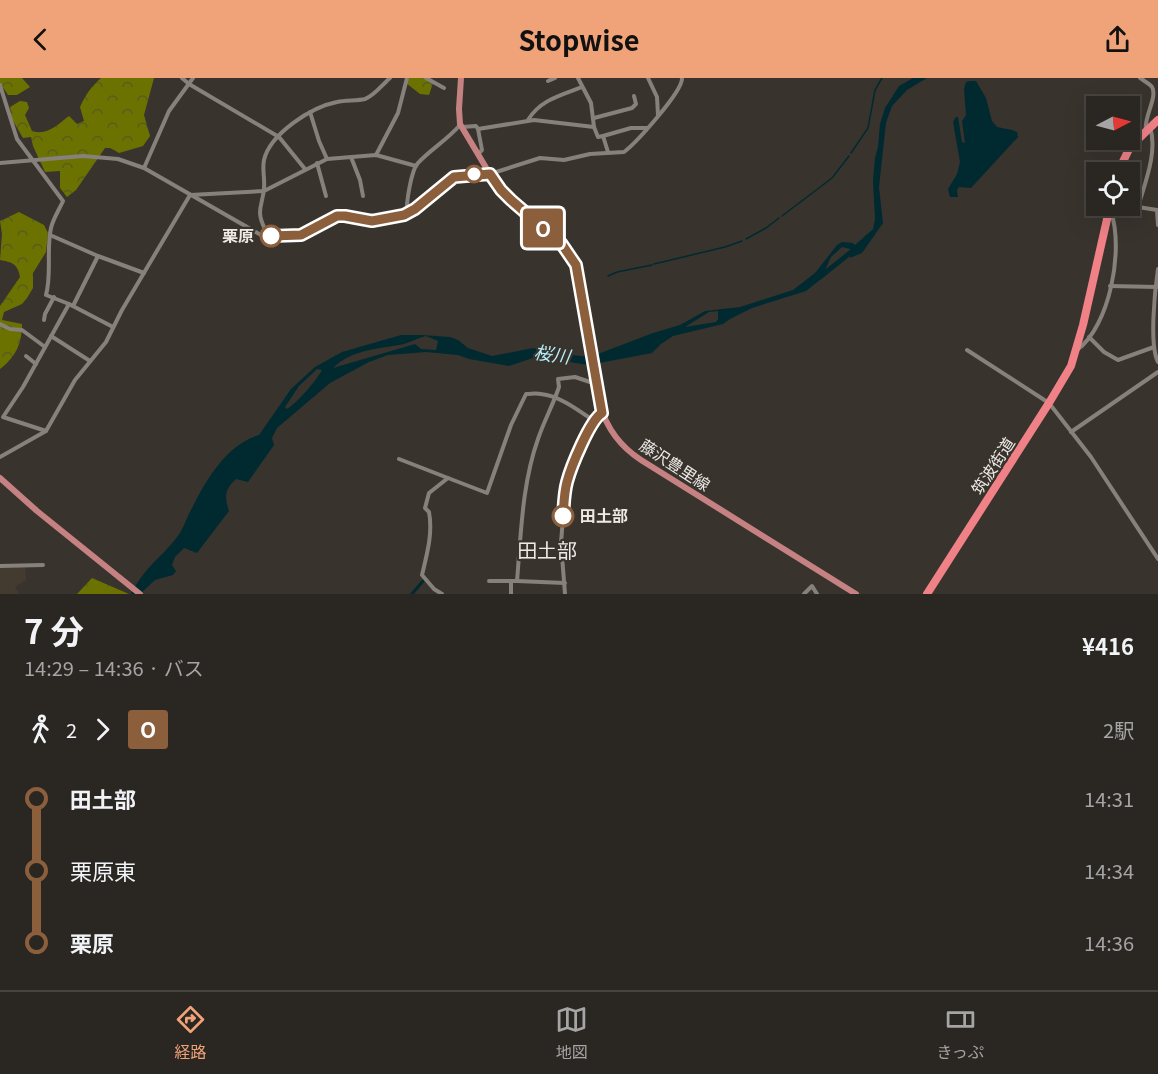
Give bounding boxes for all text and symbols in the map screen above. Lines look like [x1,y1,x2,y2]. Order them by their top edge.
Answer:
text: Stopwise [518,20,640,59]
icon: back [24,23,57,56]
icon: share [1101,23,1134,56]
north arrow [1086,96,1140,150]
map controls [1086,96,1140,216]
button: locate [1086,162,1140,216]
unlabelled marker [465,165,483,183]
line badge: O [524,208,562,248]
text: O [535,213,551,243]
place label: 栗原 [222,223,254,247]
marker: 栗原 [260,225,282,247]
water label: 桜川 [533,338,574,369]
street label: 藤沢豊里線 [635,432,716,496]
street label: 筑波街道 [965,432,1020,499]
place label: 田土部 [580,503,628,527]
marker: 田土部 [552,505,574,527]
district label: 田土部 [517,535,577,564]
text: 7 分 [24,606,84,654]
text: ¥416 [1082,629,1134,661]
text: 14:29 – 14:36 · バス [24,653,204,682]
icon: walk [24,713,57,746]
icon: forward [86,713,119,746]
text: O [140,714,156,744]
text: 2 [66,715,77,744]
text: 2駅 [1103,715,1134,744]
text: 田土部 [70,782,136,814]
text: 14:31 [1084,784,1134,813]
text: 栗原東 [70,854,136,886]
text: 14:34 [1084,856,1134,885]
text: 栗原 [70,926,114,958]
text: 14:36 [1084,928,1134,957]
tab: 経路 [174,1003,207,1063]
tab: 地図 [555,1003,588,1063]
tab: きっぷ [937,1003,984,1063]

